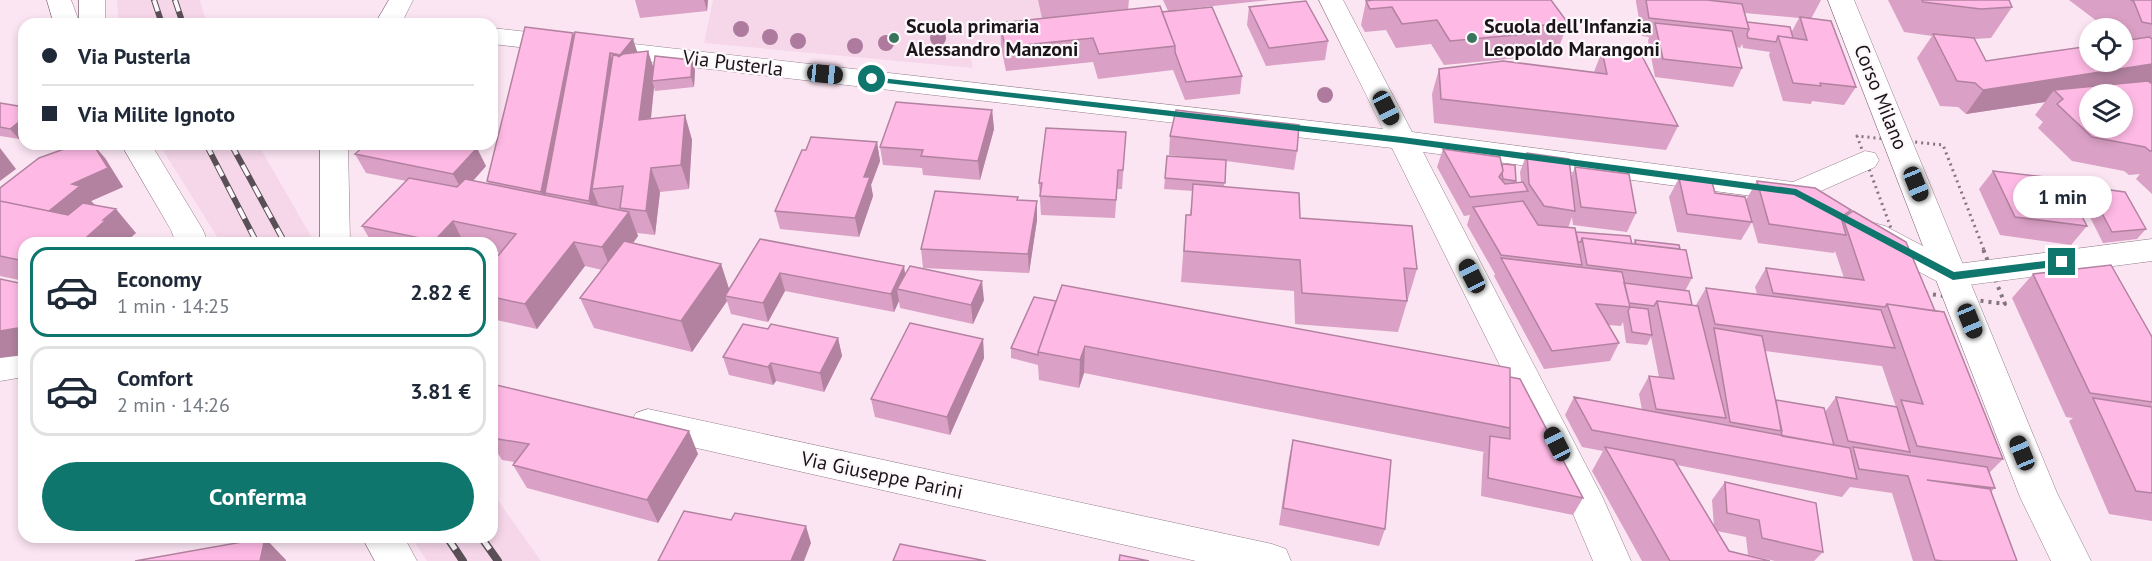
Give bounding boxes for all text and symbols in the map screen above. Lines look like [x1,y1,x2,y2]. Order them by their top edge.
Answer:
place label: Scuola primaria Alessandro Manzoni [906,13,1078,62]
place label: Scuola dell'Infanzia Leopoldo Marangoni [1484,13,1660,62]
map controls [2079,18,2133,138]
button: locate [2079,18,2133,72]
marker: Scuola primaria Alessandro Manzoni [887,31,901,45]
marker: Scuola dell'Infanzia Leopoldo Marangoni [1465,31,1479,45]
street label: Corso Milano [1848,41,1914,153]
text: Via Pusterla [78,42,191,70]
street label: Via Pusterla [680,44,785,82]
car [806,63,844,85]
route start [858,65,885,92]
button: layers [2079,84,2133,138]
car [1370,88,1402,128]
text: Via Milite Ignoto [78,100,235,128]
car [1901,164,1931,204]
callout: 1 min [2012,175,2112,217]
text: 1 min [2038,184,2087,210]
route end [2048,248,2075,275]
car [1456,256,1488,296]
icon: car [45,265,99,319]
text: Economy [117,265,201,293]
text: 2.82 € [410,278,471,306]
text: 1 min · 14:25 [117,293,230,319]
car [1955,301,1985,341]
icon: car [45,364,99,418]
text: Comfort [117,364,193,392]
text: 3.81 € [410,377,471,405]
text: 2 min · 14:26 [117,392,230,418]
car [1541,424,1573,464]
car [2007,433,2037,473]
street label: Via Giuseppe Parini [798,445,965,505]
button: Conferma [42,462,474,531]

